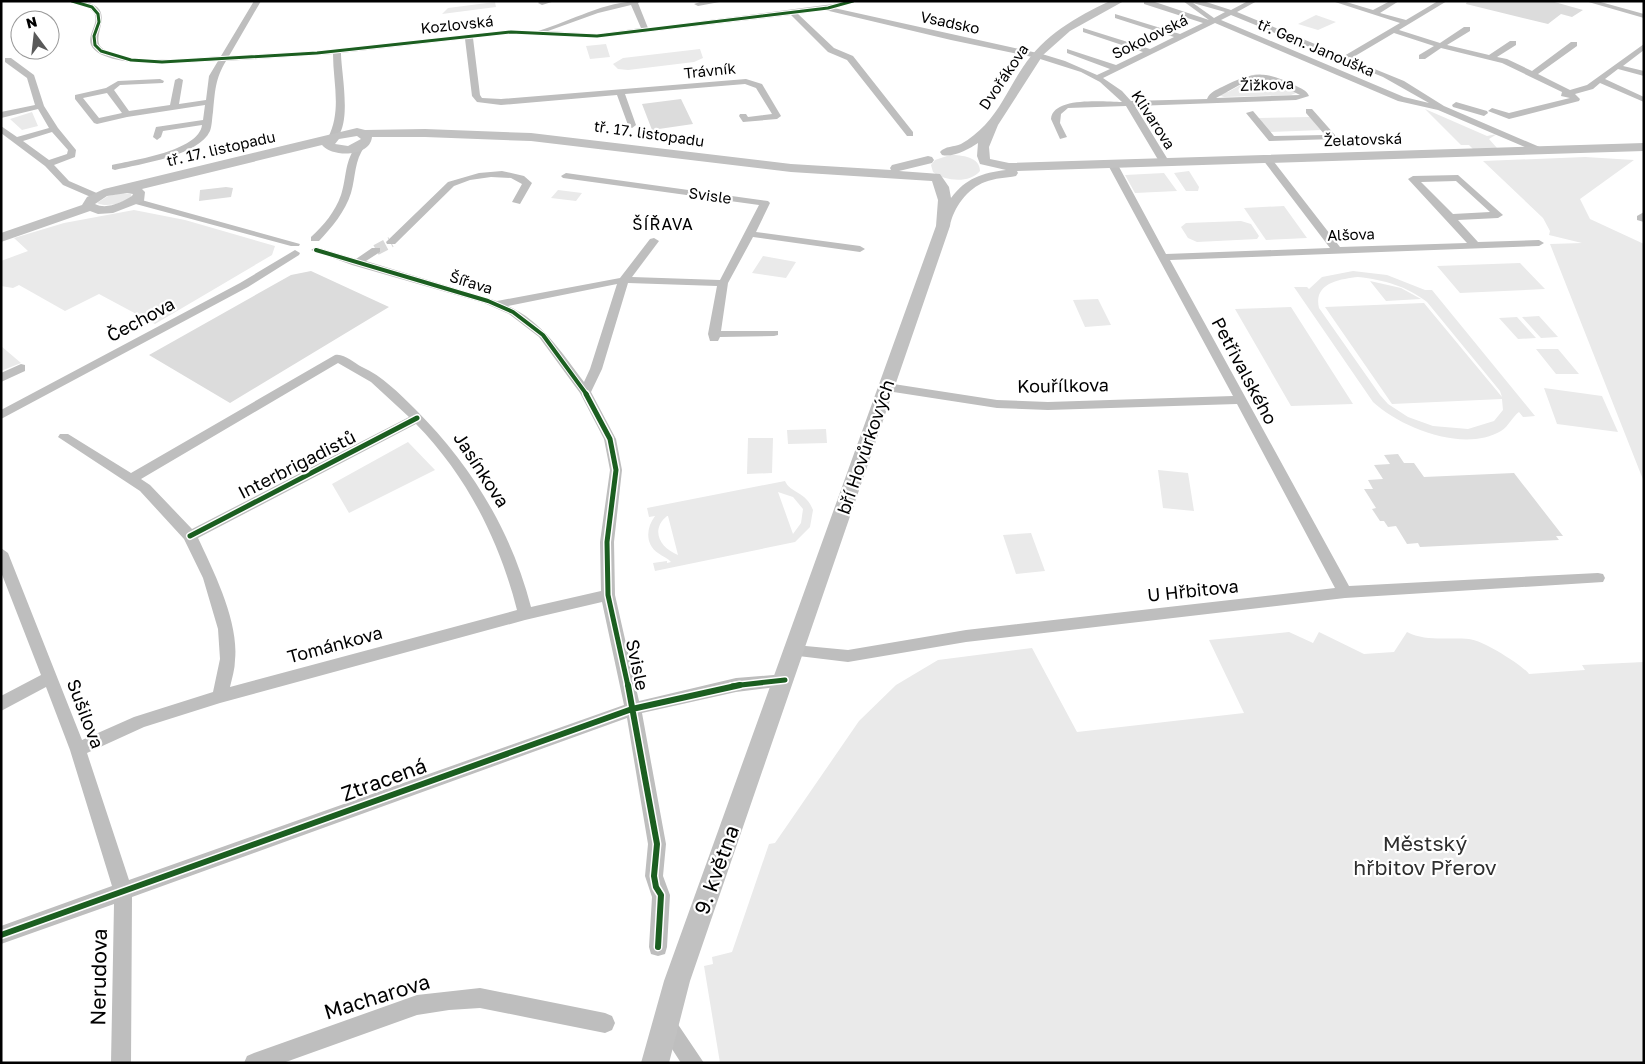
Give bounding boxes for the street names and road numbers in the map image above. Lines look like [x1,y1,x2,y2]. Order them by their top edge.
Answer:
street label: Vsadsko [919,7,981,37]
street label: Sokolovská [1109,10,1190,62]
street label: Kozlovská [420,11,494,37]
street label: tř. Gen. Janouška [1255,14,1378,80]
street label: Dvořákova [975,40,1032,113]
street label: Trávník [683,58,737,82]
street label: Žižkova [1240,74,1294,94]
street label: Klivarova [1128,87,1179,152]
street label: tř. 17. listopadu [593,116,706,150]
street label: tř. 17. listopadu [164,127,277,169]
street label: Želatovská [1323,129,1402,149]
street label: Svisle [688,183,733,207]
street label: Alšova [1327,224,1375,244]
street label: Šířava [448,267,495,297]
street label: Čechova [103,292,178,346]
street label: Petřivalského [1207,313,1282,428]
street label: Kouřílkova [1017,373,1109,397]
street label: bří Hovůrkových [832,376,898,517]
street label: Interbrigadistů [234,425,359,503]
street label: Jasínkova [449,428,514,511]
street label: U Hřbitova [1146,574,1240,606]
street label: Tománkova [285,621,385,667]
street label: Svisle [622,637,654,692]
street label: Sušilova [63,676,109,751]
street label: Ztracená [337,752,430,806]
street label: 9. května [688,822,744,918]
street label: Nerudova [84,928,112,1026]
street label: Macharova [321,968,433,1024]

